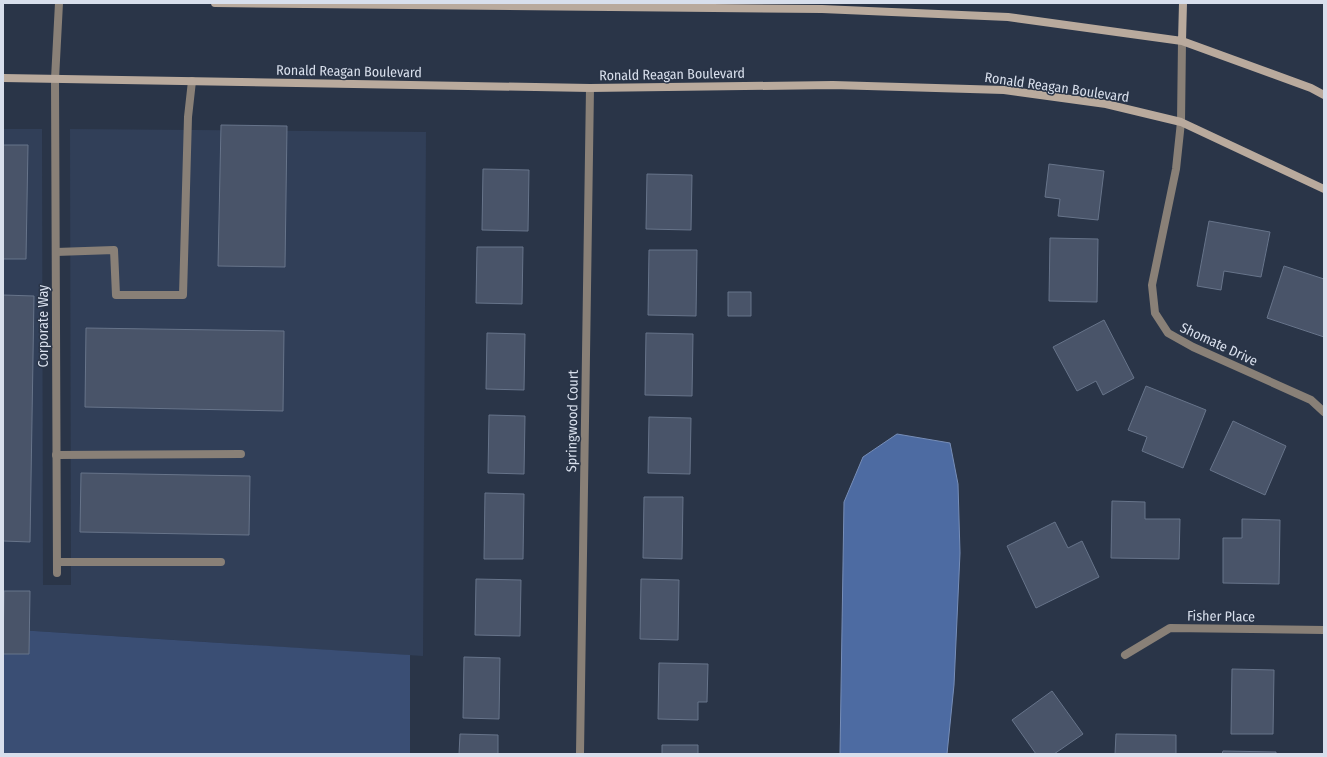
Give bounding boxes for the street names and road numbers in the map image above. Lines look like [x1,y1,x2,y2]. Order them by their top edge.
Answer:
street label: Ronald Reagan Boulevard [276,62,422,81]
street label: Ronald Reagan Boulevard [599,65,745,84]
street label: Ronald Reagan Boulevard [984,69,1130,106]
street label: Corporate Way [35,284,52,367]
street label: Shomate Drive [1177,319,1260,370]
street label: Springwood Court [563,369,582,472]
street label: Fisher Place [1187,607,1255,626]

